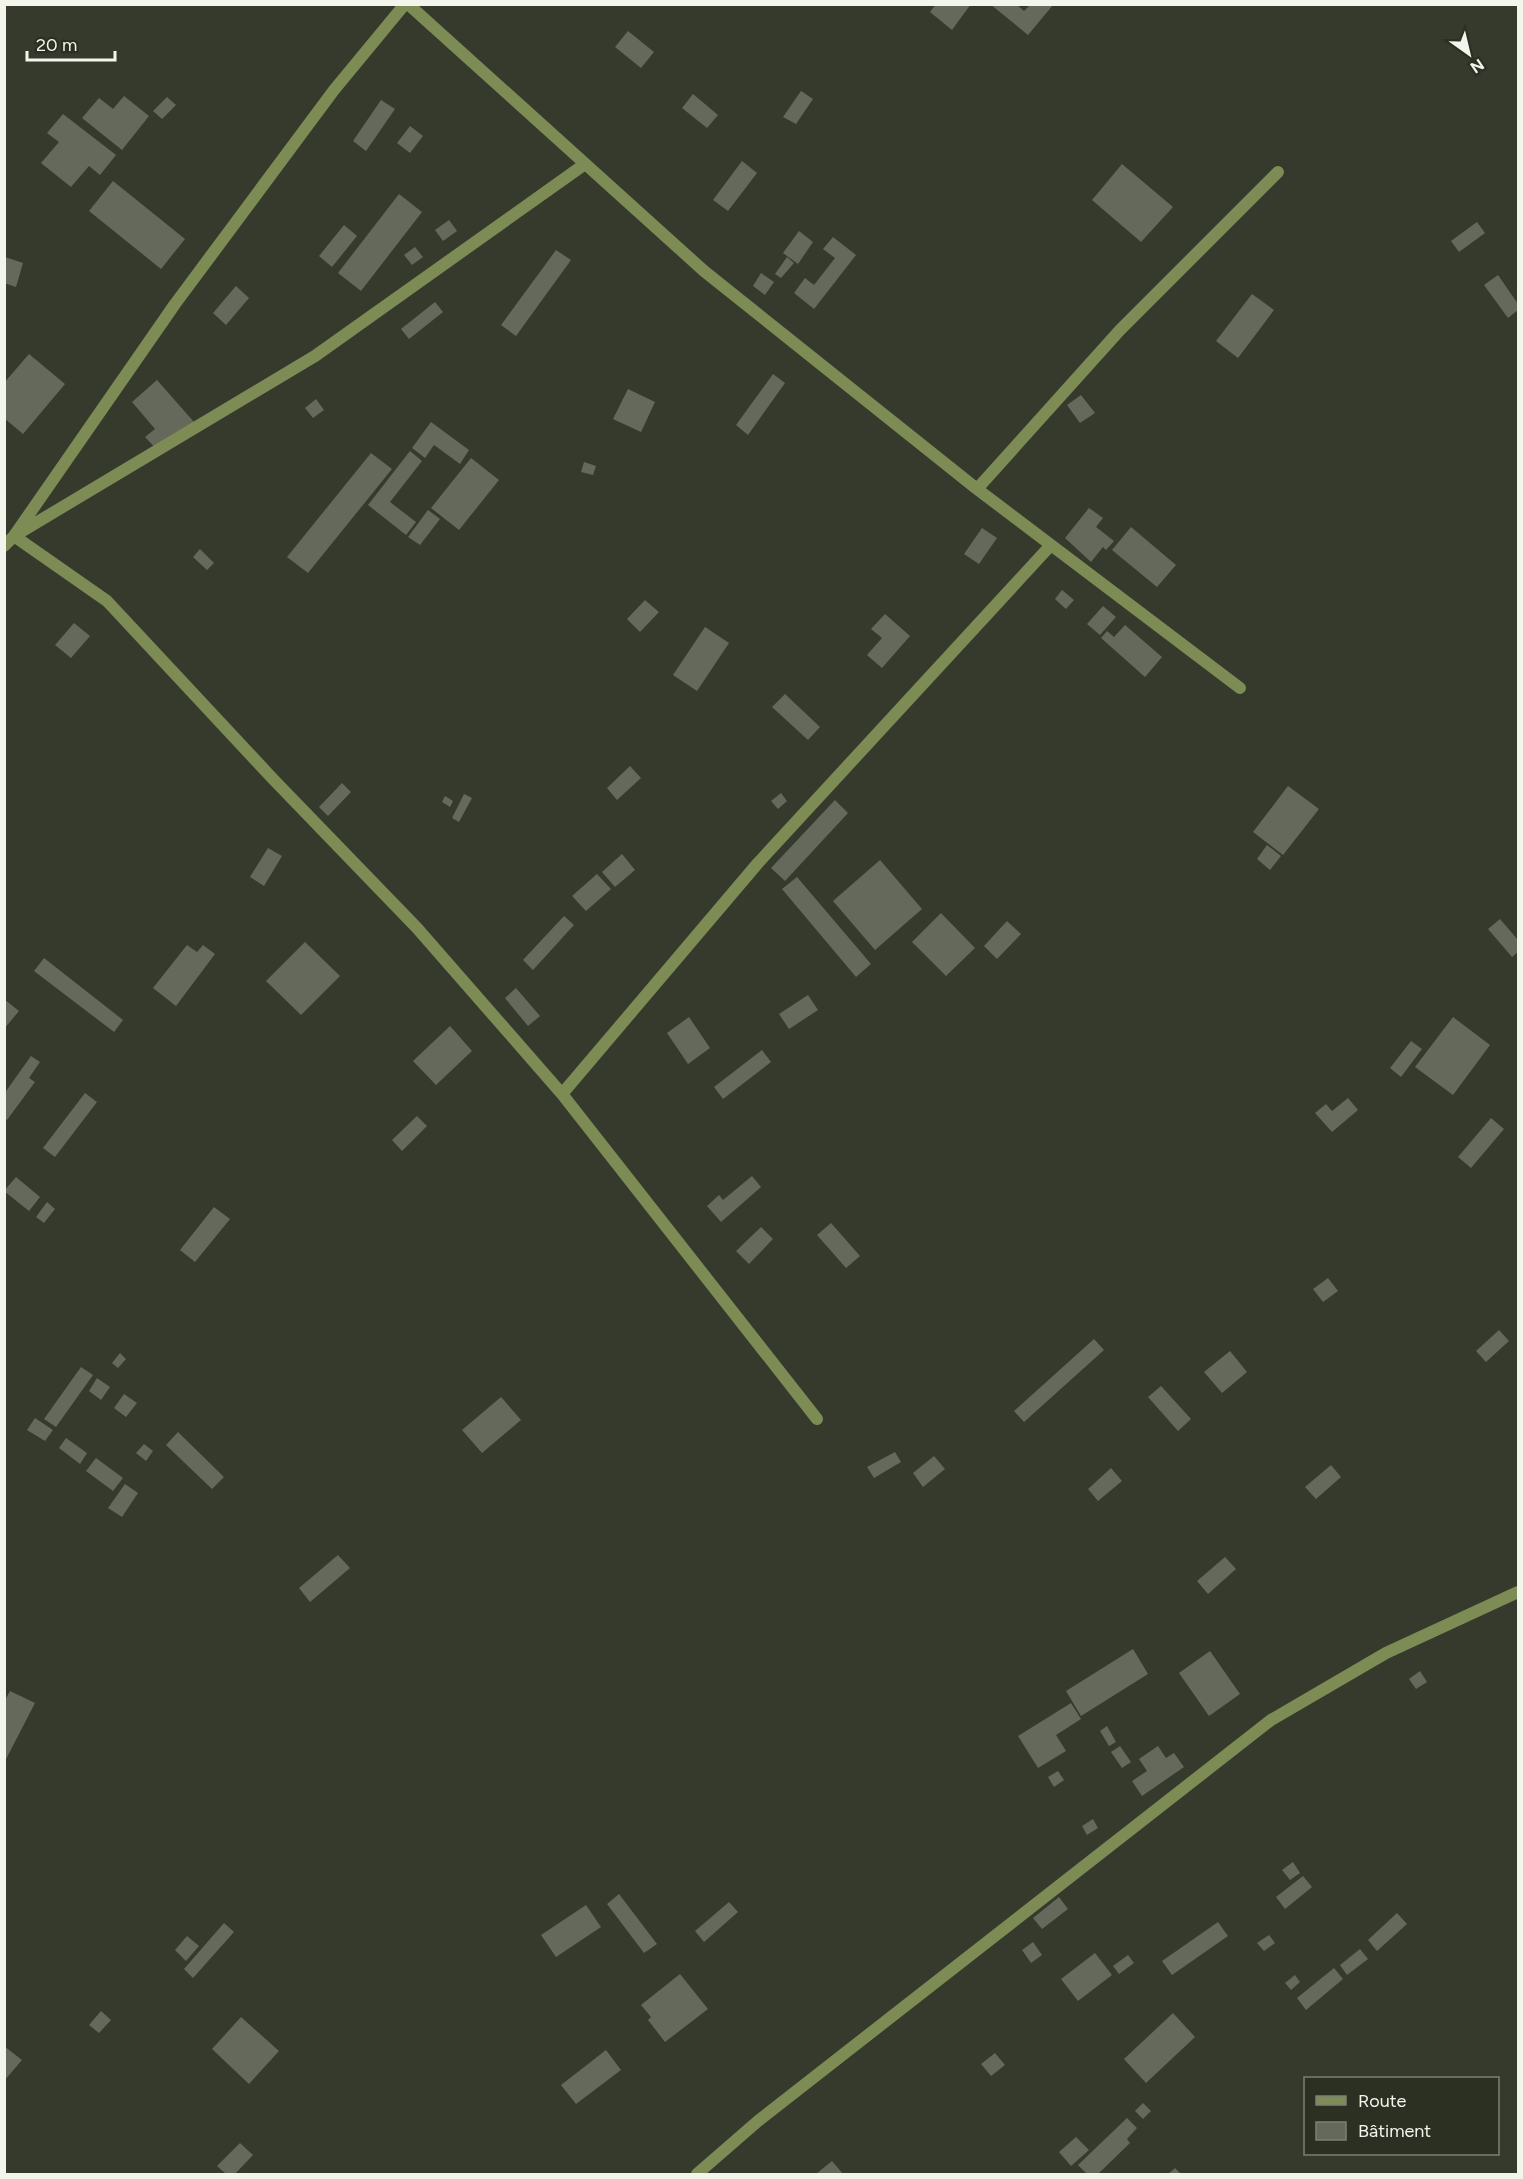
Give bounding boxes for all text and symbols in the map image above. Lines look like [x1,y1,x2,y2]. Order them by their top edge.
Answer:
scale bar [27,24,116,62]
north arrow [1439,24,1499,84]
text: 20 m [36,34,77,56]
text: N [1467,55,1488,77]
legend [1304,2077,1499,2155]
text: Route [1358,2090,1407,2112]
text: Bâtiment [1358,2120,1431,2142]

